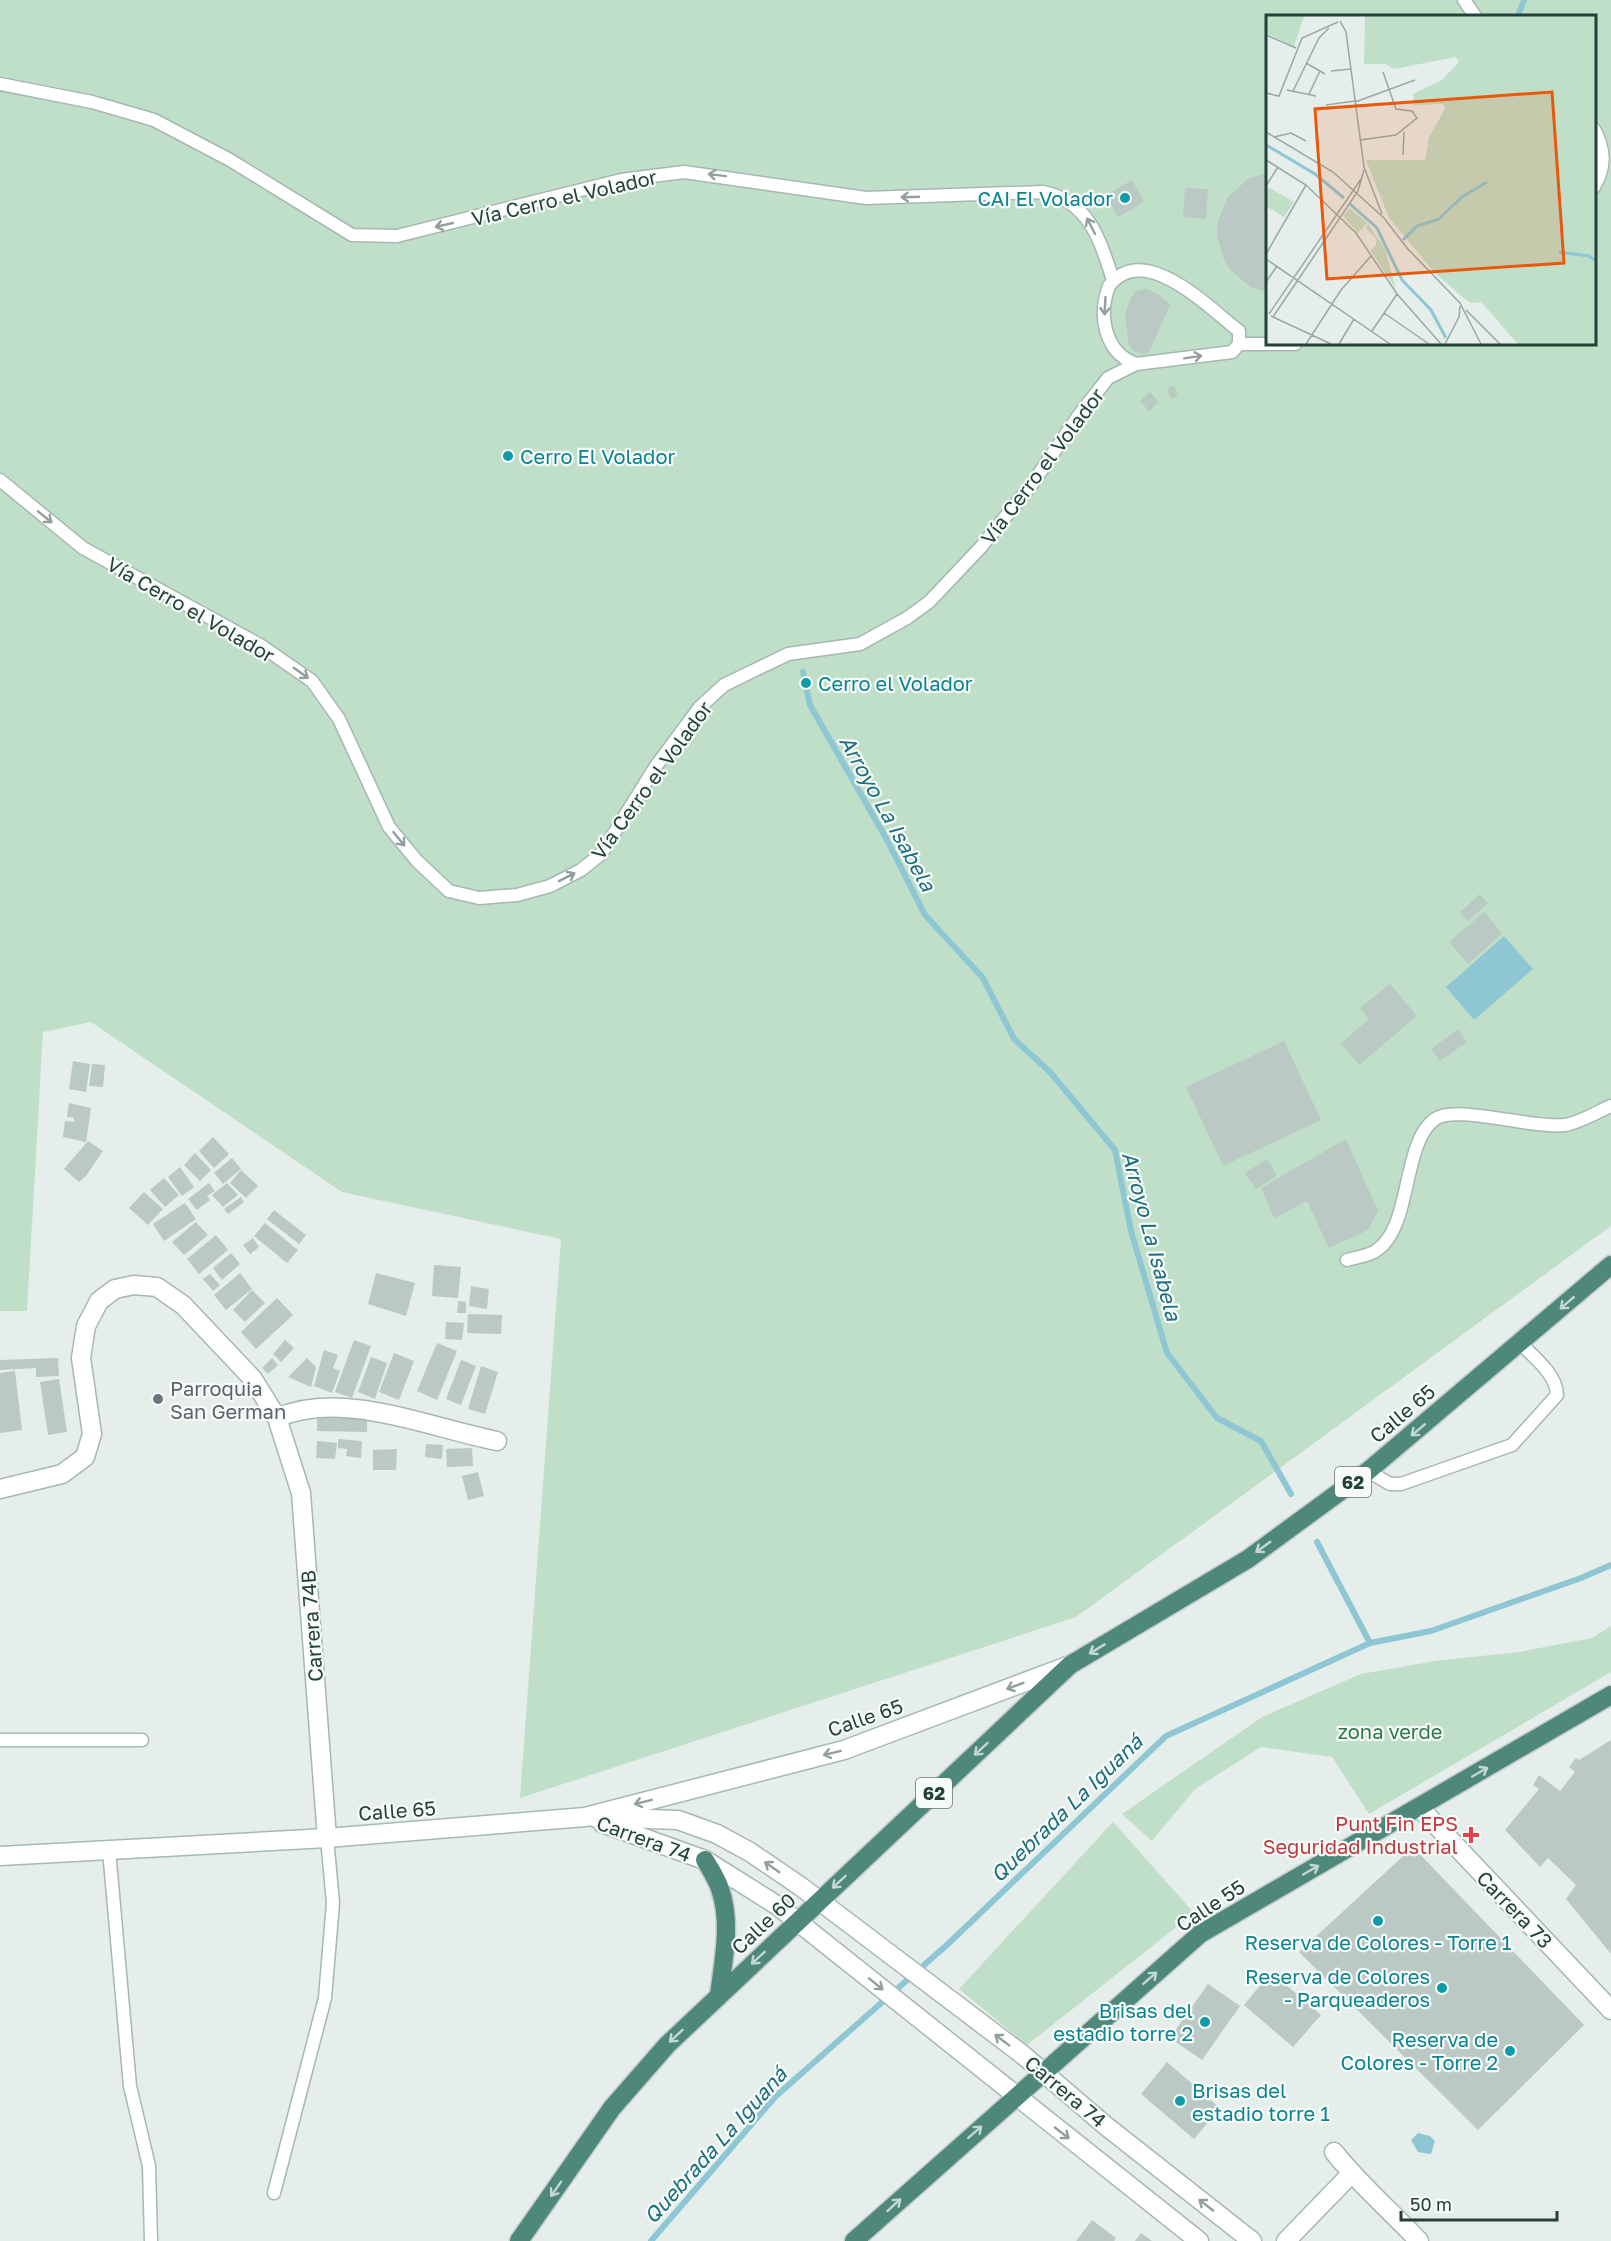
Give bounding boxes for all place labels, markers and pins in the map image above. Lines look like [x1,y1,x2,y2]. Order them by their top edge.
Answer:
place label: CAI El Volador [978,186,1113,210]
marker: CAI El Volador [1118,191,1132,205]
place label: Cerro El Volador [520,444,675,468]
marker: Cerro El Volador [501,449,515,463]
place label: Cerro el Volador [818,671,973,695]
marker: Cerro el Volador [799,676,813,690]
place label: Parroquia San German [170,1376,286,1423]
marker: Parroquia San German [151,1392,165,1406]
place label: Punt Fin EPS Seguridad Industrial [1263,1811,1458,1858]
marker: Punt Fin EPS Seguridad Industrial [1462,1826,1480,1844]
marker: Reserva de Colores - Torre 1 [1371,1914,1385,1928]
place label: Reserva de Colores - Torre 1 [1245,1930,1512,1954]
place label: Reserva de Colores - Parqueaderos [1245,1964,1430,2011]
marker: Reserva de Colores - Parqueaderos [1435,1981,1449,1995]
place label: Brisas del estadio torre 2 [1053,1998,1193,2045]
marker: Brisas del estadio torre 2 [1198,2015,1212,2029]
place label: Reserva de Colores - Torre 2 [1341,2027,1498,2074]
marker: Reserva de Colores - Torre 2 [1503,2044,1517,2058]
place label: Brisas del estadio torre 1 [1192,2078,1330,2125]
marker: Brisas del estadio torre 1 [1173,2094,1187,2108]

